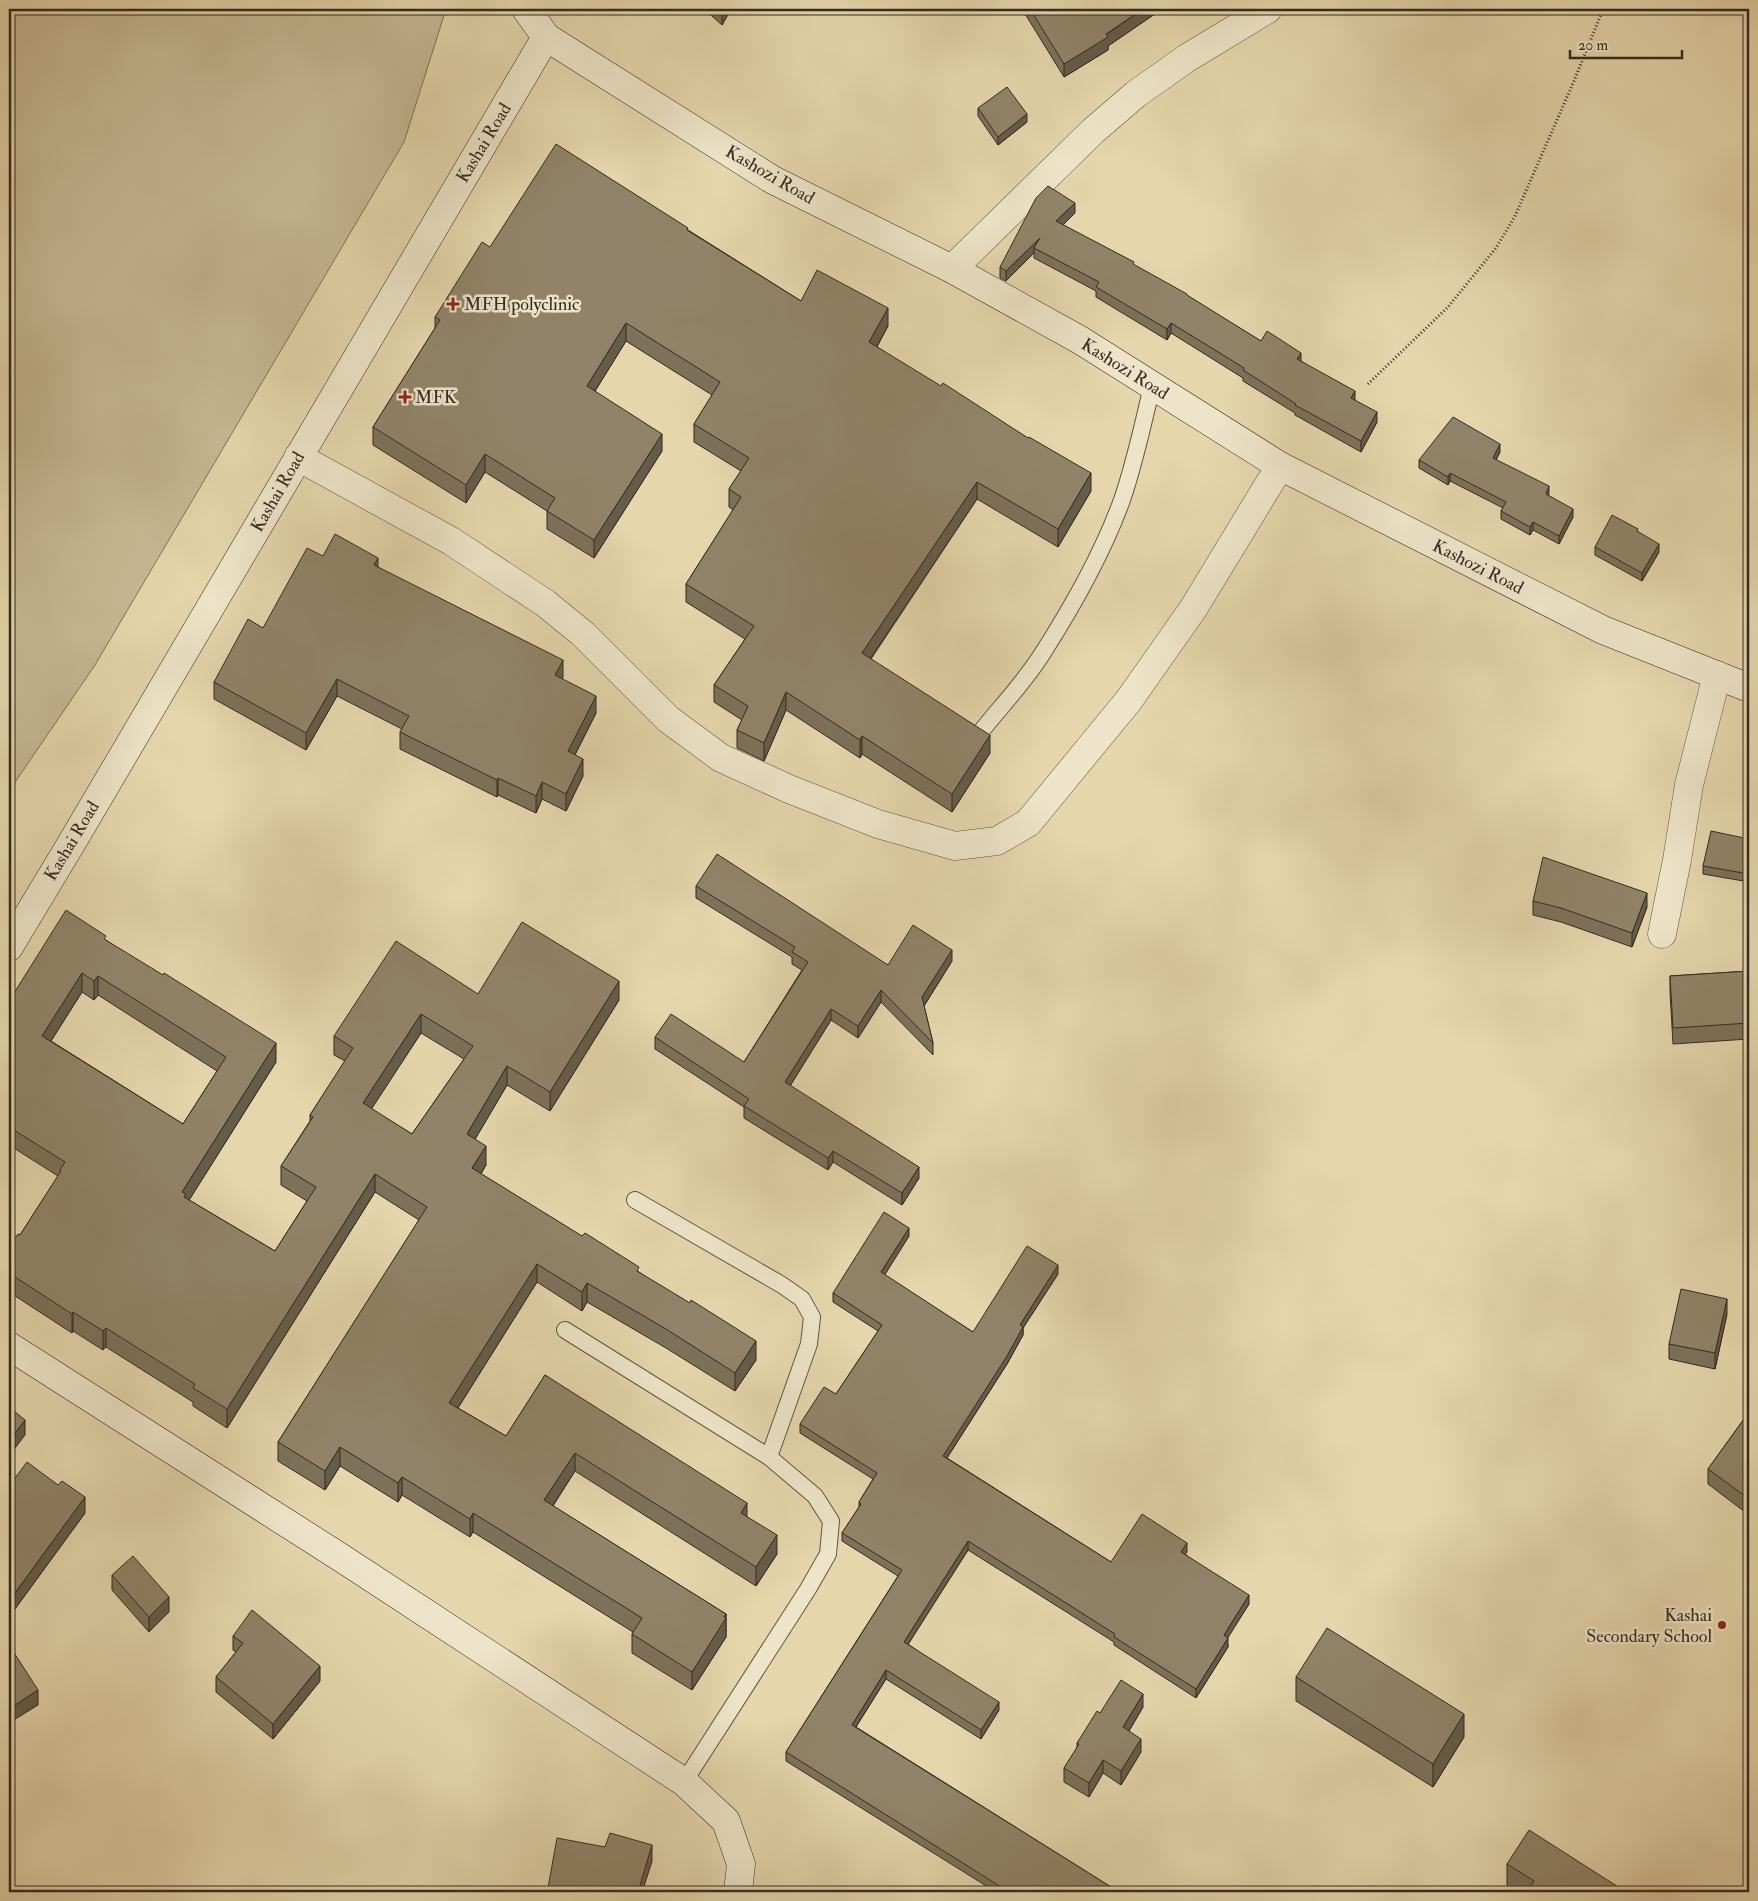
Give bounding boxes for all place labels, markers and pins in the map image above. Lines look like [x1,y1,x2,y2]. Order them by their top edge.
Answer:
place label: MFH polyclinic [464,293,579,316]
marker: MFH polyclinic [446,297,460,311]
place label: MFK [415,386,457,409]
marker: MFK [399,391,411,403]
place label: Kashai Secondary School [1586,1604,1712,1648]
marker: Kashai Secondary School [1716,1619,1728,1631]

